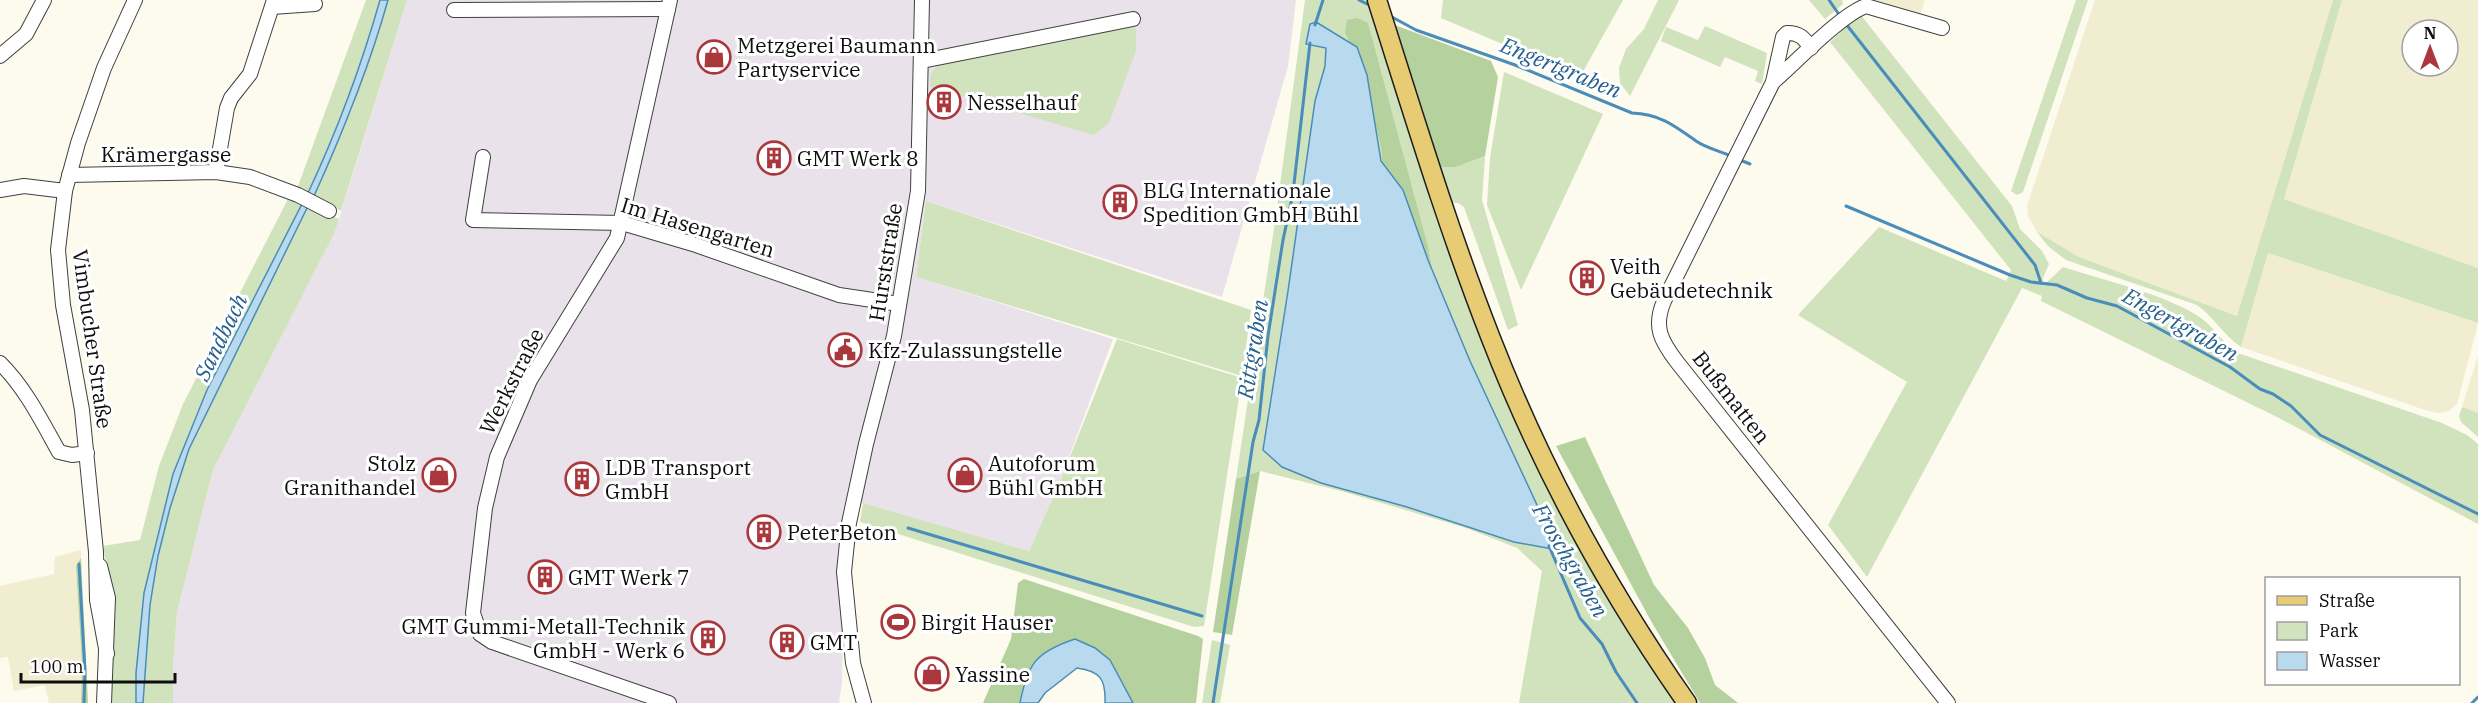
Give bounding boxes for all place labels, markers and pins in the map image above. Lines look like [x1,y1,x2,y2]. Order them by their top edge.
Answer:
place label: Metzgerei Baumann Partyservice [737,31,936,83]
shop icon: Metzgerei Baumann Partyservice [696,39,732,75]
building icon: Nesselhauf [926,84,962,120]
place label: Nesselhauf [967,88,1079,116]
building icon: GMT Werk 8 [756,140,792,176]
place label: GMT Werk 8 [797,144,919,172]
place label: BLG Internationale Spedition GmbH Bühl [1143,176,1359,228]
building icon: BLG Internationale Spedition GmbH Bühl [1102,184,1138,220]
place label: Veith Gebäudetechnik [1610,252,1773,304]
building icon: Veith Gebäudetechnik [1569,260,1605,296]
public building icon: Kfz-Zulassungstelle [827,332,863,368]
place label: Kfz-Zulassungstelle [868,336,1062,364]
place label: Stolz Granithandel [284,449,416,501]
place label: Autoforum Bühl GmbH [988,449,1103,501]
place label: LDB Transport GmbH [605,453,751,505]
shop icon: Stolz Granithandel [421,457,457,493]
shop icon: Autoforum Bühl GmbH [947,457,983,493]
building icon: LDB Transport GmbH [564,461,600,497]
building icon: PeterBeton [746,514,782,550]
place label: PeterBeton [787,518,897,546]
building icon: GMT Werk 7 [527,559,563,595]
place label: GMT Werk 7 [568,563,690,591]
sports icon: Birgit Hauser [880,604,916,640]
place label: Birgit Hauser [921,608,1054,636]
place label: GMT Gummi-Metall-Technik GmbH - Werk 6 [401,612,686,664]
building icon: GMT Gummi-Metall-Technik GmbH - Werk 6 [690,620,726,656]
building icon: GMT [769,624,805,660]
place label: GMT [810,628,857,656]
shop icon: Yassine [914,656,950,692]
place label: Yassine [955,660,1030,688]

